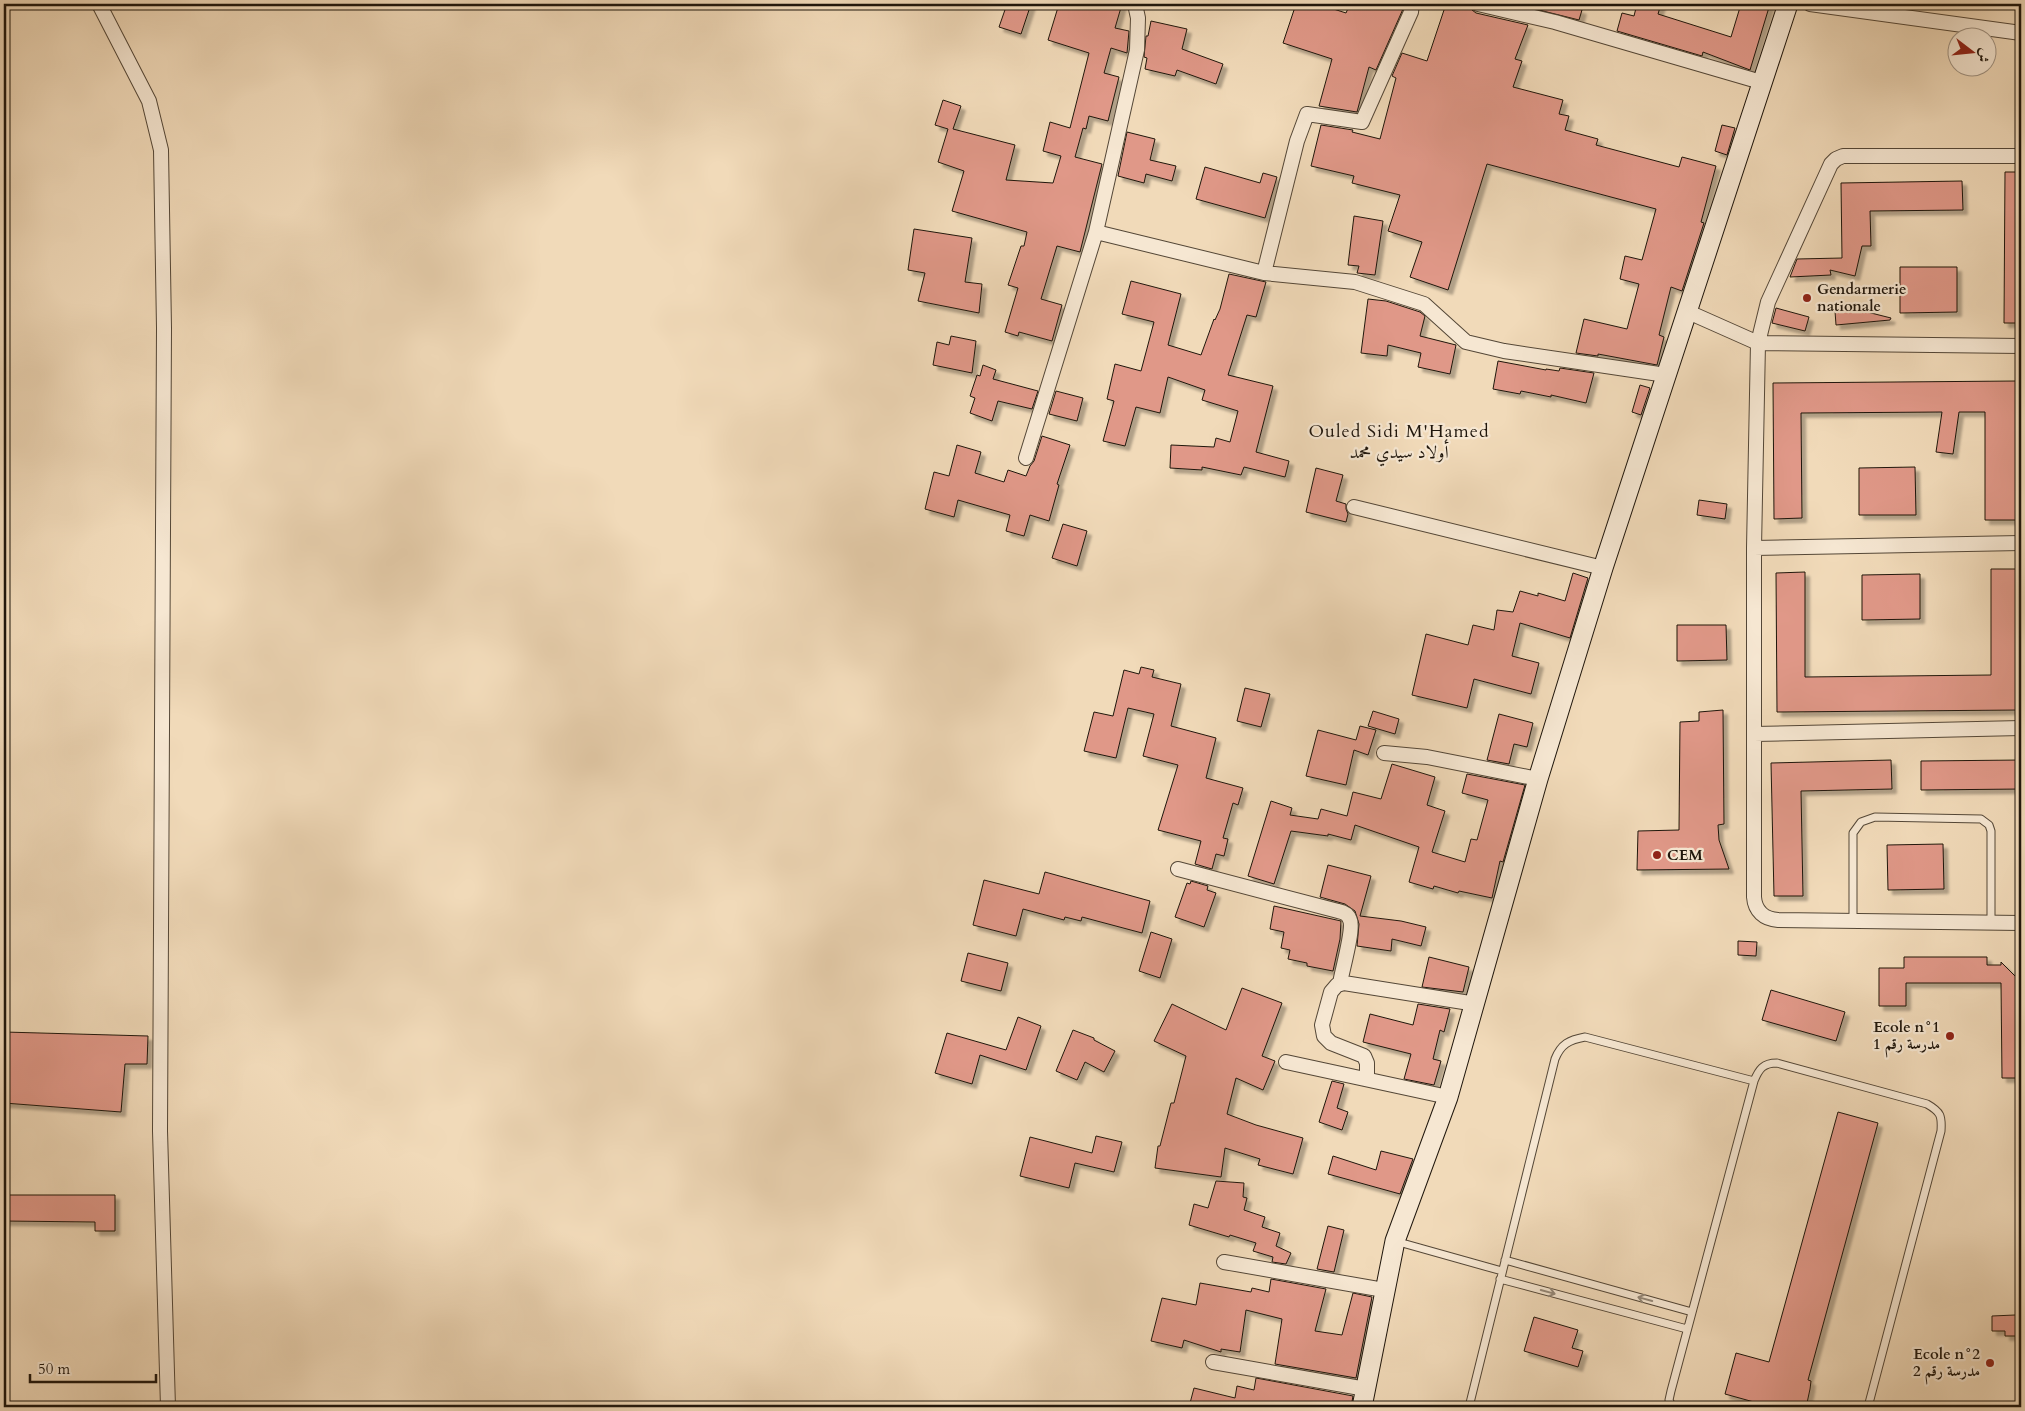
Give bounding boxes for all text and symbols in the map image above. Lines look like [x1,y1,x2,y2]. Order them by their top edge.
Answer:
north arrow [1948,28,1998,78]
text: ش [1973,46,1995,65]
place label: Gendarmerie nationale [1817,279,1906,316]
marker: Gendarmerie nationale [1801,292,1813,304]
district label: Ouled Sidi M'Hamed أولاد سيدي محمد [1308,419,1490,467]
place label: CEM [1667,845,1703,865]
marker: CEM [1651,849,1663,861]
place label: Ecole n°1 مدرسة رقم 1 [1873,1017,1940,1058]
marker: Ecole n°1 مدرسة رقم 1 [1944,1030,1956,1042]
one-way arrow [1539,1287,1555,1297]
one-way arrow [1637,1294,1653,1303]
place label: Ecole n°2 مدرسة رقم 2 [1913,1344,1980,1385]
scale bar [30,1351,156,1383]
marker: Ecole n°2 مدرسة رقم 2 [1984,1357,1996,1369]
text: 50 m [38,1359,70,1379]

